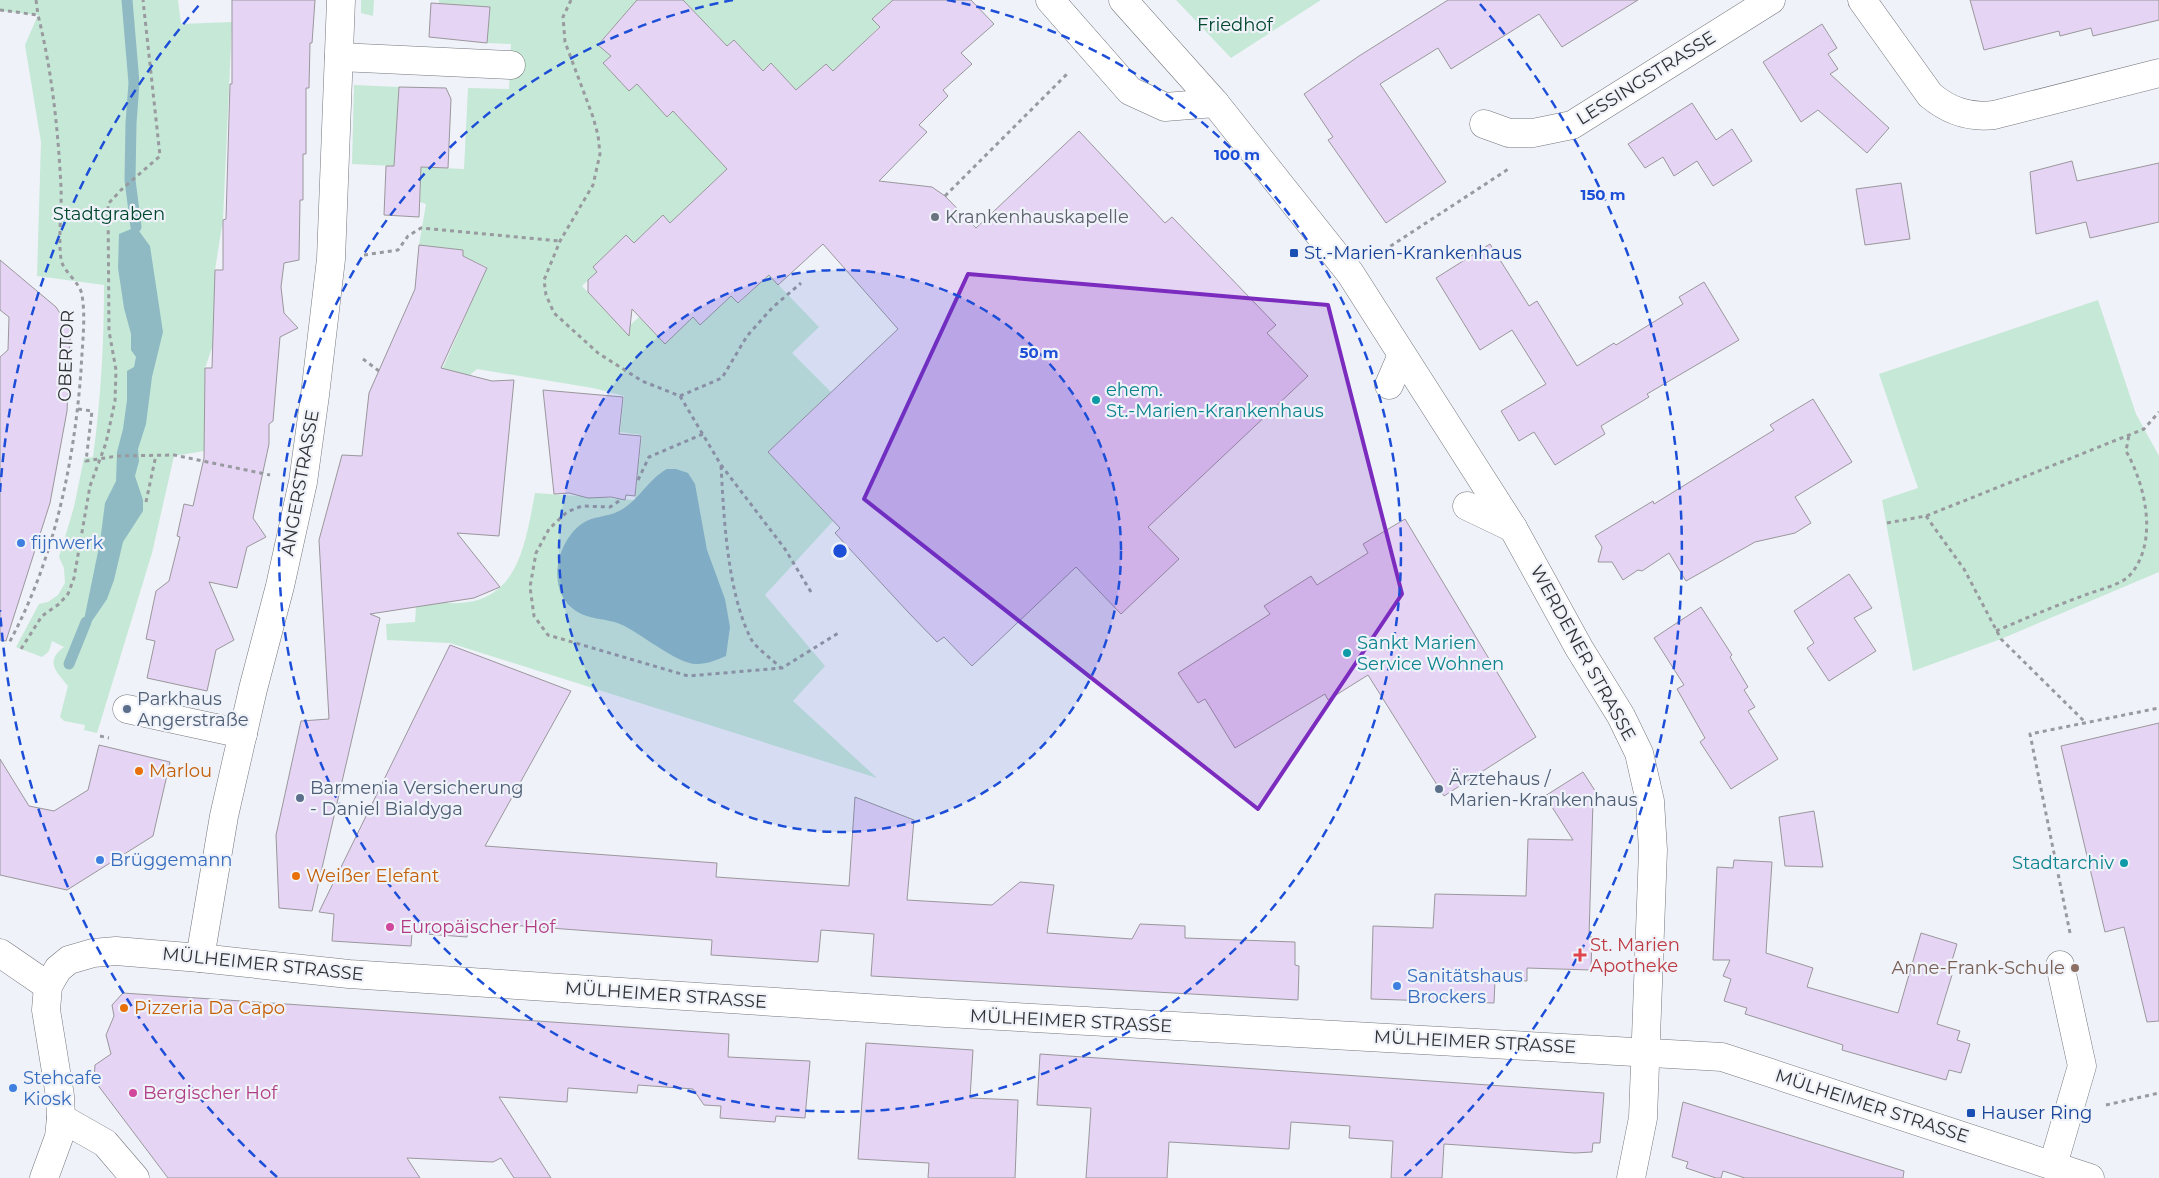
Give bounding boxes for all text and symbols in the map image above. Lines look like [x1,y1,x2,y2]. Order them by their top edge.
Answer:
park label: Friedhof [1197,14,1274,36]
street label: LESSINGSTRASSE [1572,26,1720,130]
text: 100 m [1214,145,1260,164]
text: 150 m [1581,185,1625,204]
park label: Stadtgraben [53,203,165,225]
place label: Krankenhauskapelle [945,206,1129,228]
marker: Krankenhauskapelle [929,211,941,223]
place label: St.-Marien-Krankenhaus [1304,242,1522,264]
marker: St.-Marien-Krankenhaus [1288,247,1300,259]
street label: OBERTOR [53,310,79,402]
text: 50 m [1019,343,1059,362]
place label: ehem. St.-Marien-Krankenhaus [1106,379,1324,422]
marker: ehem. St.-Marien-Krankenhaus [1090,394,1102,406]
street label: ANGERSTRASSE [276,408,324,558]
place label: fijnwerk [31,532,103,554]
marker: fijnwerk [15,537,27,549]
centre of rings [831,542,849,560]
street label: WERDENER STRASSE [1526,561,1640,745]
place label: Sankt Marien Service Wohnen [1357,632,1504,675]
marker: Sankt Marien Service Wohnen [1341,647,1353,659]
place label: Parkhaus Angerstraße [137,688,249,731]
marker: Parkhaus Angerstraße [121,703,133,715]
place label: Marlou [149,760,212,782]
marker: Marlou [133,765,145,777]
place label: Ärztehaus / Marien-Krankenhaus [1449,768,1638,811]
place label: Barmenia Versicherung - Daniel Bialdyga [310,777,524,820]
marker: Ärztehaus / Marien-Krankenhaus [1433,783,1445,795]
marker: Barmenia Versicherung - Daniel Bialdyga [294,792,306,804]
place label: Brüggemann [110,849,232,871]
place label: Stadtarchiv [2012,852,2114,874]
marker: Brüggemann [94,854,106,866]
marker: Stadtarchiv [2118,857,2130,869]
place label: Weißer Elefant [306,865,439,887]
marker: Weißer Elefant [290,870,302,882]
place label: Europäischer Hof [400,916,557,938]
marker: Europäischer Hof [384,921,396,933]
place label: St. Marien Apotheke [1590,934,1680,977]
street label: MÜLHEIMER STRASSE [161,942,365,986]
marker: St. Marien Apotheke [1574,949,1586,961]
place label: Anne-Frank-Schule [1891,957,2065,979]
marker: Anne-Frank-Schule [2069,962,2081,974]
place label: Sanitätshaus Brockers [1407,965,1523,1008]
street label: MÜLHEIMER STRASSE [564,977,768,1013]
marker: Sanitätshaus Brockers [1391,980,1403,992]
place label: Pizzeria Da Capo [134,997,285,1019]
marker: Pizzeria Da Capo [118,1002,130,1014]
street label: MÜLHEIMER STRASSE [969,1005,1173,1037]
street label: MÜLHEIMER STRASSE [1373,1026,1577,1058]
street label: MÜLHEIMER STRASSE [1772,1064,1972,1148]
place label: Stehcafe Kiosk [23,1067,102,1110]
marker: Stehcafe Kiosk [7,1082,19,1094]
place label: Bergischer Hof [143,1082,278,1104]
marker: Bergischer Hof [127,1087,139,1099]
place label: Hauser Ring [1981,1102,2092,1124]
marker: Hauser Ring [1965,1107,1977,1119]

